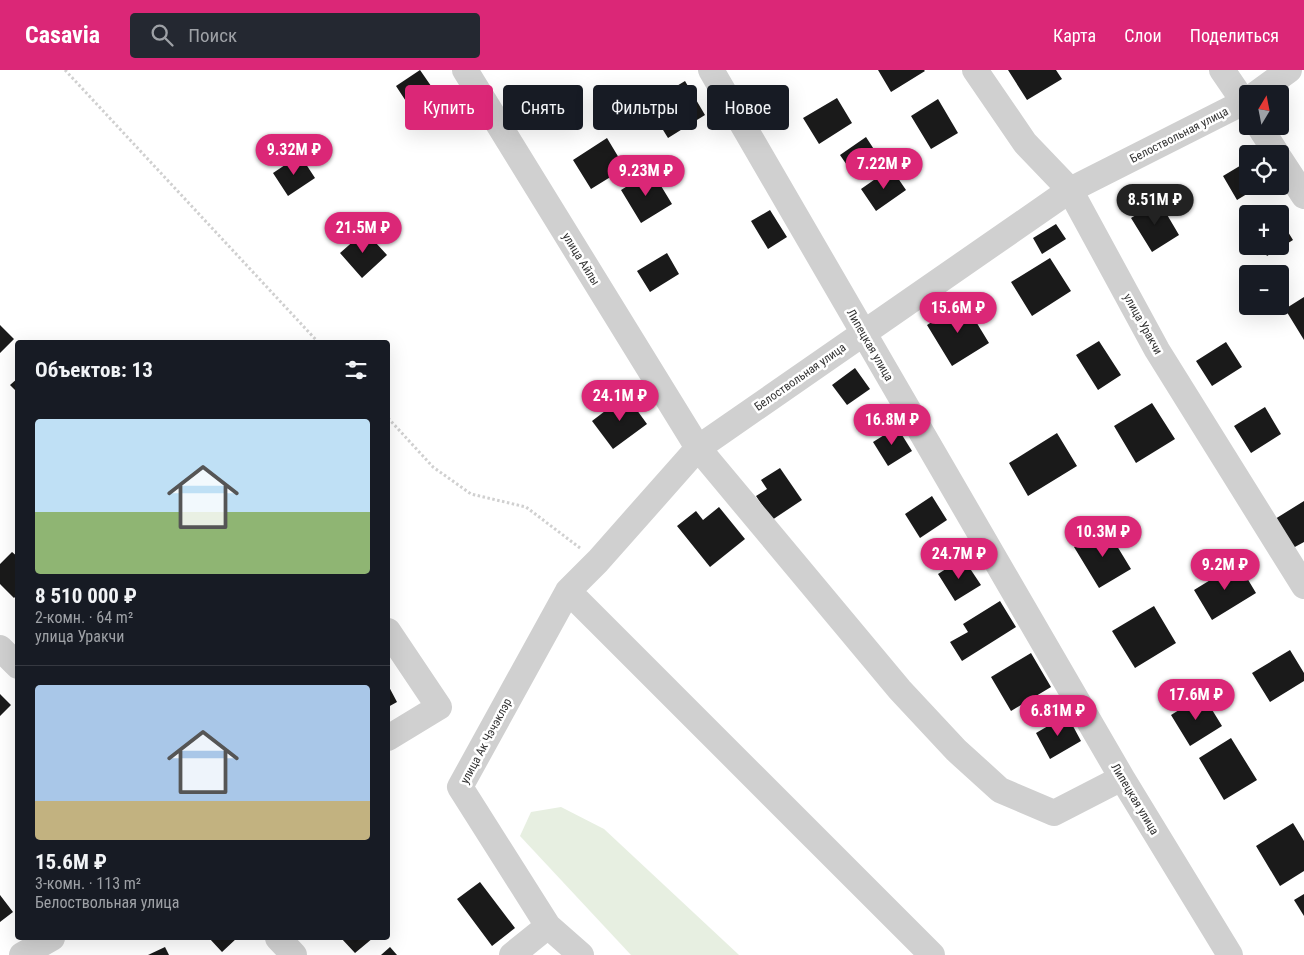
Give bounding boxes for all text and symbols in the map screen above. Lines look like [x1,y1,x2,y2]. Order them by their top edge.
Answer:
search box [130,13,480,58]
text: Casavia [25,21,100,49]
icon: search [148,21,176,49]
text: Поиск [188,24,237,47]
text: Карта [1053,25,1096,46]
text: Слои [1124,25,1162,46]
text: Поделиться [1190,25,1279,46]
chip: Купить [405,85,493,130]
chip: Снять [503,85,583,130]
chip: Фильтры [593,85,697,130]
chip: Новое [707,85,789,130]
north arrow [1239,85,1289,135]
map controls [1239,85,1289,315]
street label: Белоствольная улица [1128,104,1231,166]
pin: 9.32M ₽ [248,134,340,176]
text: 9.32M ₽ [267,140,321,159]
button: locate [1239,145,1289,195]
pin: 7.22M ₽ [838,148,930,190]
pin: 9.23M ₽ [600,154,692,197]
text: 7.22M ₽ [857,154,911,173]
text: 9.23M ₽ [619,161,673,180]
pin: 8.51M ₽ [1109,184,1201,226]
text: 8.51M ₽ [1128,190,1182,209]
button: + [1239,205,1289,255]
pin: 21.5M ₽ [317,212,409,254]
text: 21.5M ₽ [336,218,390,237]
street label: улица Айлы [559,230,603,288]
button: − [1239,265,1289,315]
street label: улица Уракчи [1121,291,1165,357]
pin: 15.6M ₽ [912,292,1004,334]
text: 15.6M ₽ [931,298,985,317]
street label: Липецкая улица [844,307,896,384]
street label: Белоствольная улица [752,340,849,414]
icon: filters [342,356,370,384]
text: Объектов: 13 [35,358,153,382]
pin: 24.1M ₽ [574,380,666,422]
text: 24.1M ₽ [593,386,647,405]
pin: 16.8M ₽ [846,404,938,446]
text: 16.8M ₽ [865,410,919,429]
icon: home [158,452,248,542]
pin: 10.3M ₽ [1057,516,1149,558]
text: 10.3M ₽ [1076,522,1130,541]
pin: 24.7M ₽ [913,538,1005,580]
text: 24.7M ₽ [932,544,986,563]
pin: 9.2M ₽ [1184,548,1266,591]
text: 9.2M ₽ [1202,555,1248,574]
text: 8 510 000 ₽ [35,584,137,608]
text: 2-комн. · 64 m² [35,608,133,627]
text: улица Уракчи [35,627,124,646]
pin: 17.6M ₽ [1150,678,1242,721]
text: 17.6M ₽ [1169,685,1223,704]
pin: 6.81M ₽ [1012,694,1104,737]
street label: улица Ак Чэчэклэр [458,696,515,786]
text: 6.81M ₽ [1031,701,1085,720]
icon: home [158,717,248,807]
street label: Липецкая улица [1108,761,1162,837]
text: 15.6M ₽ [35,850,107,874]
text: 3-комн. · 113 m² [35,874,141,893]
text: Белоствольная улица [35,893,179,912]

